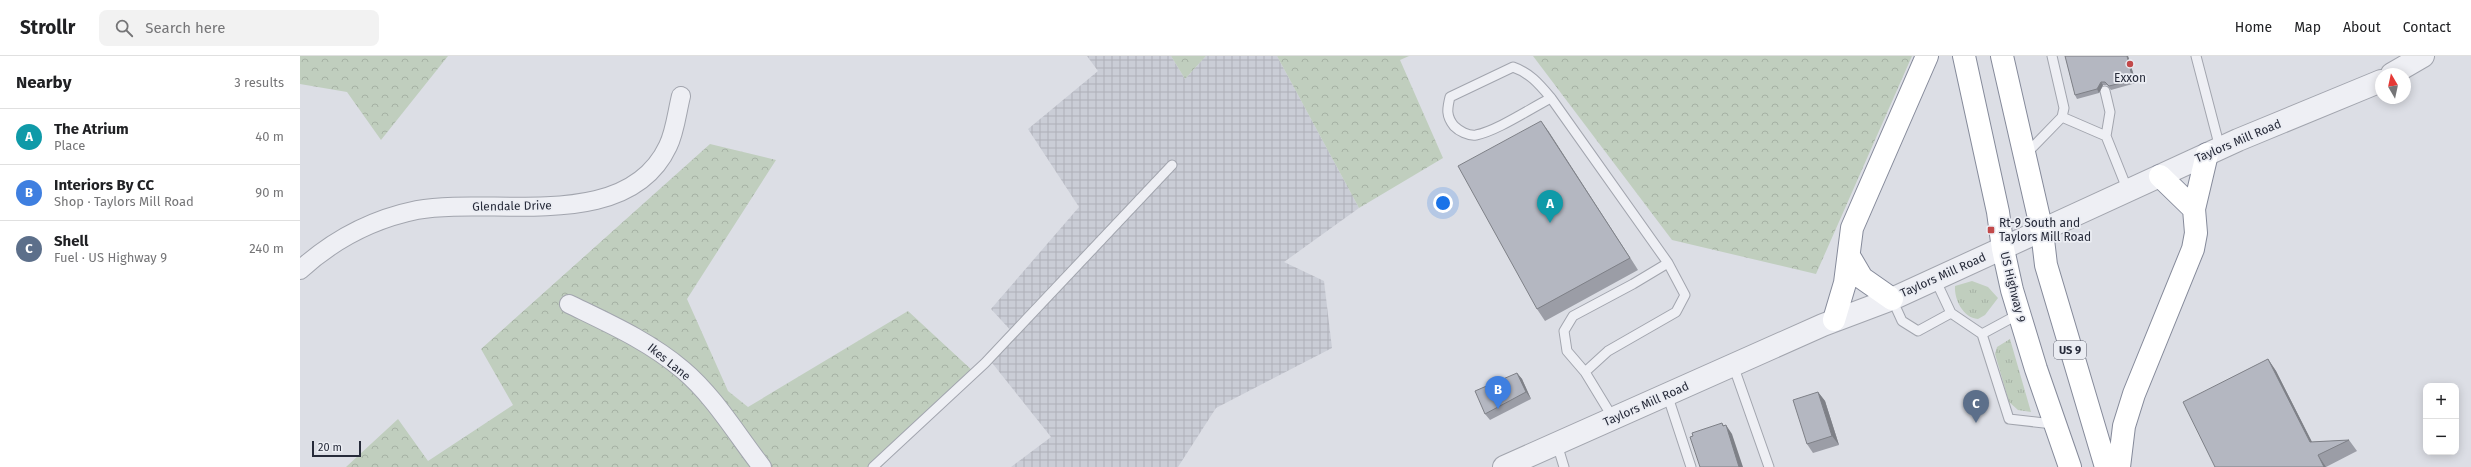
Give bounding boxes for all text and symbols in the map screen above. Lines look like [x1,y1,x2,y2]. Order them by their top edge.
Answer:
search box [99,10,379,46]
text: Strollr [20,16,75,39]
icon: search [113,17,135,39]
text: Search here [145,19,225,37]
text: Home [2235,19,2272,36]
text: Map [2294,19,2321,36]
text: About [2343,19,2381,36]
text: Contact [2403,19,2451,36]
marker: Exxon [2125,59,2135,69]
north arrow [2375,68,2411,104]
place label: Exxon [2114,71,2146,85]
text: Nearby [16,72,71,93]
text: 3 results [234,75,284,90]
street label: Taylors Mill Road [2193,117,2283,165]
text: The Atrium [54,120,129,138]
text: A [25,129,33,144]
text: 40 m [255,129,284,144]
text: Place [54,138,85,153]
text: Interiors By CC [54,176,154,194]
text: B [25,185,33,200]
text: 90 m [255,185,284,200]
pin: A [1537,190,1563,223]
your location [1433,193,1453,213]
text: Shop · Taylors Mill Road [54,194,194,209]
street label: Glendale Drive [472,198,552,214]
place label: Rt-9 South and Taylors Mill Road [1999,216,2091,244]
marker: Rt-9 South and Taylors Mill Road [1986,225,1996,235]
text: Shell [54,232,88,250]
text: C [25,241,33,256]
text: 240 m [249,241,284,256]
text: Fuel · US Highway 9 [54,250,167,265]
street label: Taylors Mill Road [1898,250,1988,300]
street label: US Highway 9 [1997,250,2029,324]
street label: Ikes Lane [645,341,693,383]
road number: US 9 [2054,341,2086,359]
pin: B [1485,376,1511,409]
street label: Taylors Mill Road [1601,379,1691,429]
map controls [2423,383,2459,455]
button: + [2423,383,2459,419]
pin: C [1963,390,1989,423]
button: − [2423,419,2459,455]
scale bar [312,439,361,458]
text: 20 m [318,441,342,454]

